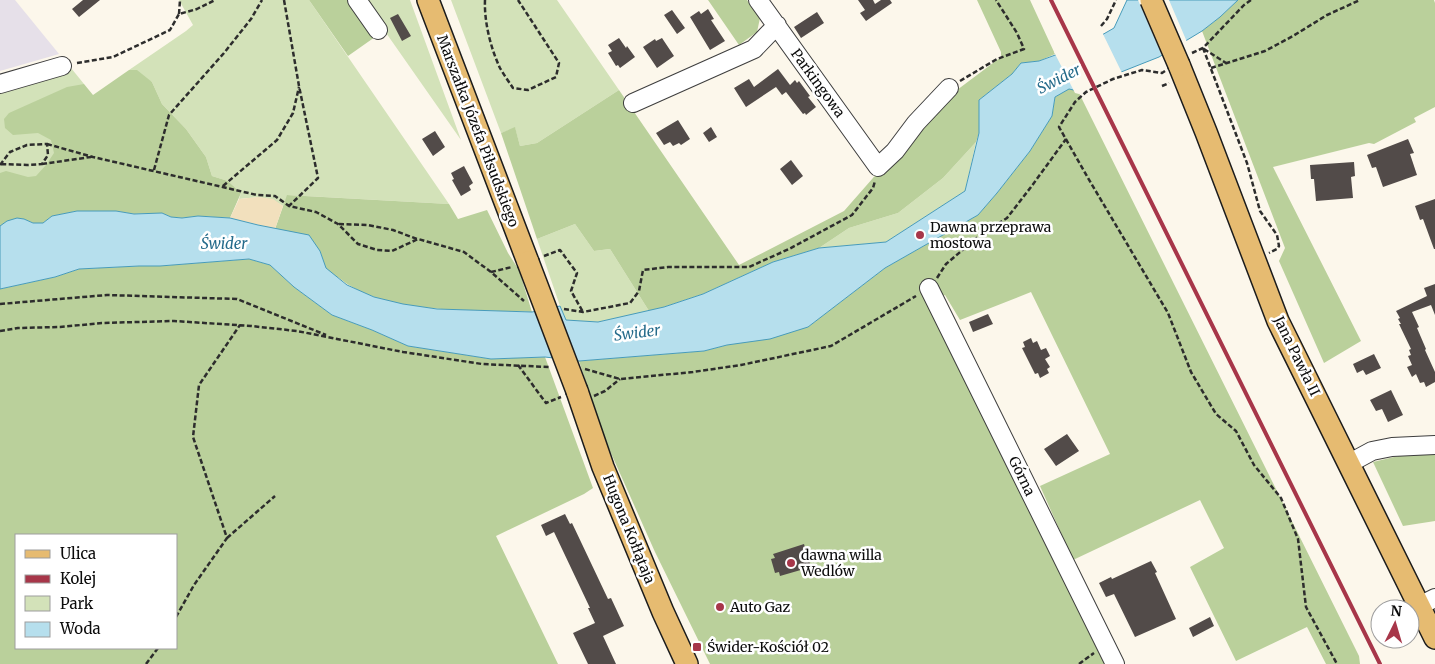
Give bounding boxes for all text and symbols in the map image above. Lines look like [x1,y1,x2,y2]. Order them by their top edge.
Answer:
street label: Marszałka Józefa Piłsudskiego [433,32,523,230]
street label: Parkingowa [787,45,849,121]
water label: Świder [1033,58,1085,98]
place label: Dawna przeprawa mostowa [930,218,1052,252]
marker: Dawna przeprawa mostowa [914,229,926,241]
water label: Świder [201,233,248,253]
street label: Jana Pawła II [1269,312,1324,399]
water label: Świder [613,319,662,345]
street label: Górna [1005,453,1039,499]
street label: Hugona Kołłątaja [599,472,659,587]
legend [15,534,178,649]
text: Ulica [60,544,96,563]
place label: dawna willa Wedlów [800,546,882,580]
marker: dawna willa Wedlów [785,557,797,569]
text: Kolej [60,569,96,588]
text: Park [60,594,94,613]
place label: Auto Gaz [729,598,791,616]
north arrow [1370,599,1420,649]
marker: Auto Gaz [714,601,726,613]
text: N [1390,602,1402,620]
text: Woda [59,619,101,638]
place label: Świder-Kościół 02 [707,638,829,656]
marker: Świder-Kościół 02 [691,641,703,653]

